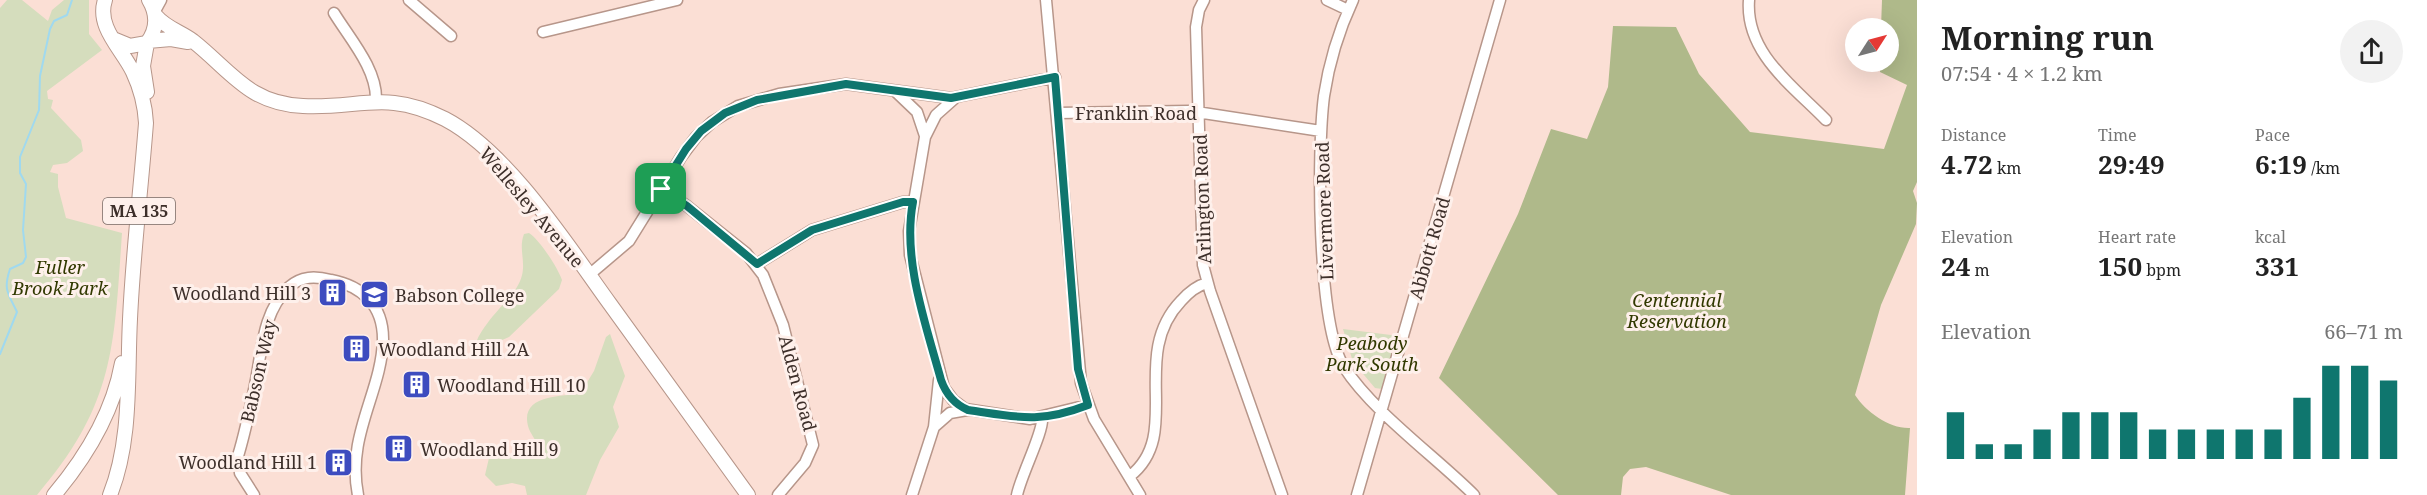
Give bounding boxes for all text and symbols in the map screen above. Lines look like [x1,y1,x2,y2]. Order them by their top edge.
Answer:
text: Morning run [1941,15,2154,60]
north arrow [1845,18,1899,72]
map controls [1845,18,1899,72]
button: share [2340,20,2403,83]
text: 07:54 · 4 × 1.2 km [1941,60,2103,87]
street label: Franklin Road [1075,101,1197,125]
text: Distance [1941,124,2006,146]
text: Time [2098,124,2137,146]
text: Pace [2255,124,2290,146]
street label: Arlington Road [1188,134,1216,264]
street label: Livermore Road [1310,141,1338,281]
street label: Wellesley Avenue [474,142,590,272]
text: 4.72 [1941,146,1993,182]
text: 29:49 [2098,146,2165,182]
text: 6:19 [2255,146,2307,182]
text: km [1993,157,2021,179]
text: /km [2307,157,2340,179]
pin [635,163,686,214]
icon: arrive [644,172,677,205]
street label: Abbott Road [1403,194,1455,302]
road number: MA 135 [103,198,175,224]
text: Elevation [1941,226,2013,248]
text: Heart rate [2098,226,2176,248]
text: kcal [2255,226,2286,248]
text: 24 [1941,248,1970,284]
text: 150 [2098,248,2142,284]
text: 331 [2255,248,2299,284]
park label: Fuller Brook Park [11,255,109,300]
text: m [1970,259,1990,281]
text: bpm [2142,259,2181,281]
building icon: Woodland Hill 3 [316,277,348,309]
school or university icon: Babson College [358,279,390,311]
place label: Woodland Hill 3 [172,281,311,305]
place label: Babson College [395,283,524,307]
park label: Centennial Reservation [1626,288,1727,333]
street label: Babson Way [234,316,282,425]
text: Elevation [1941,318,2031,345]
text: 66–71 m [2324,318,2403,345]
park label: Peabody Park South [1324,331,1419,376]
street label: Alden Road [774,332,822,434]
building icon: Woodland Hill 2A [341,333,373,365]
place label: Woodland Hill 2A [378,337,530,361]
building icon: Woodland Hill 10 [400,369,432,401]
place label: Woodland Hill 10 [437,373,586,397]
building icon: Woodland Hill 9 [383,433,415,465]
place label: Woodland Hill 9 [420,437,559,461]
building icon: Woodland Hill 1 [322,446,354,478]
place label: Woodland Hill 1 [178,450,317,474]

